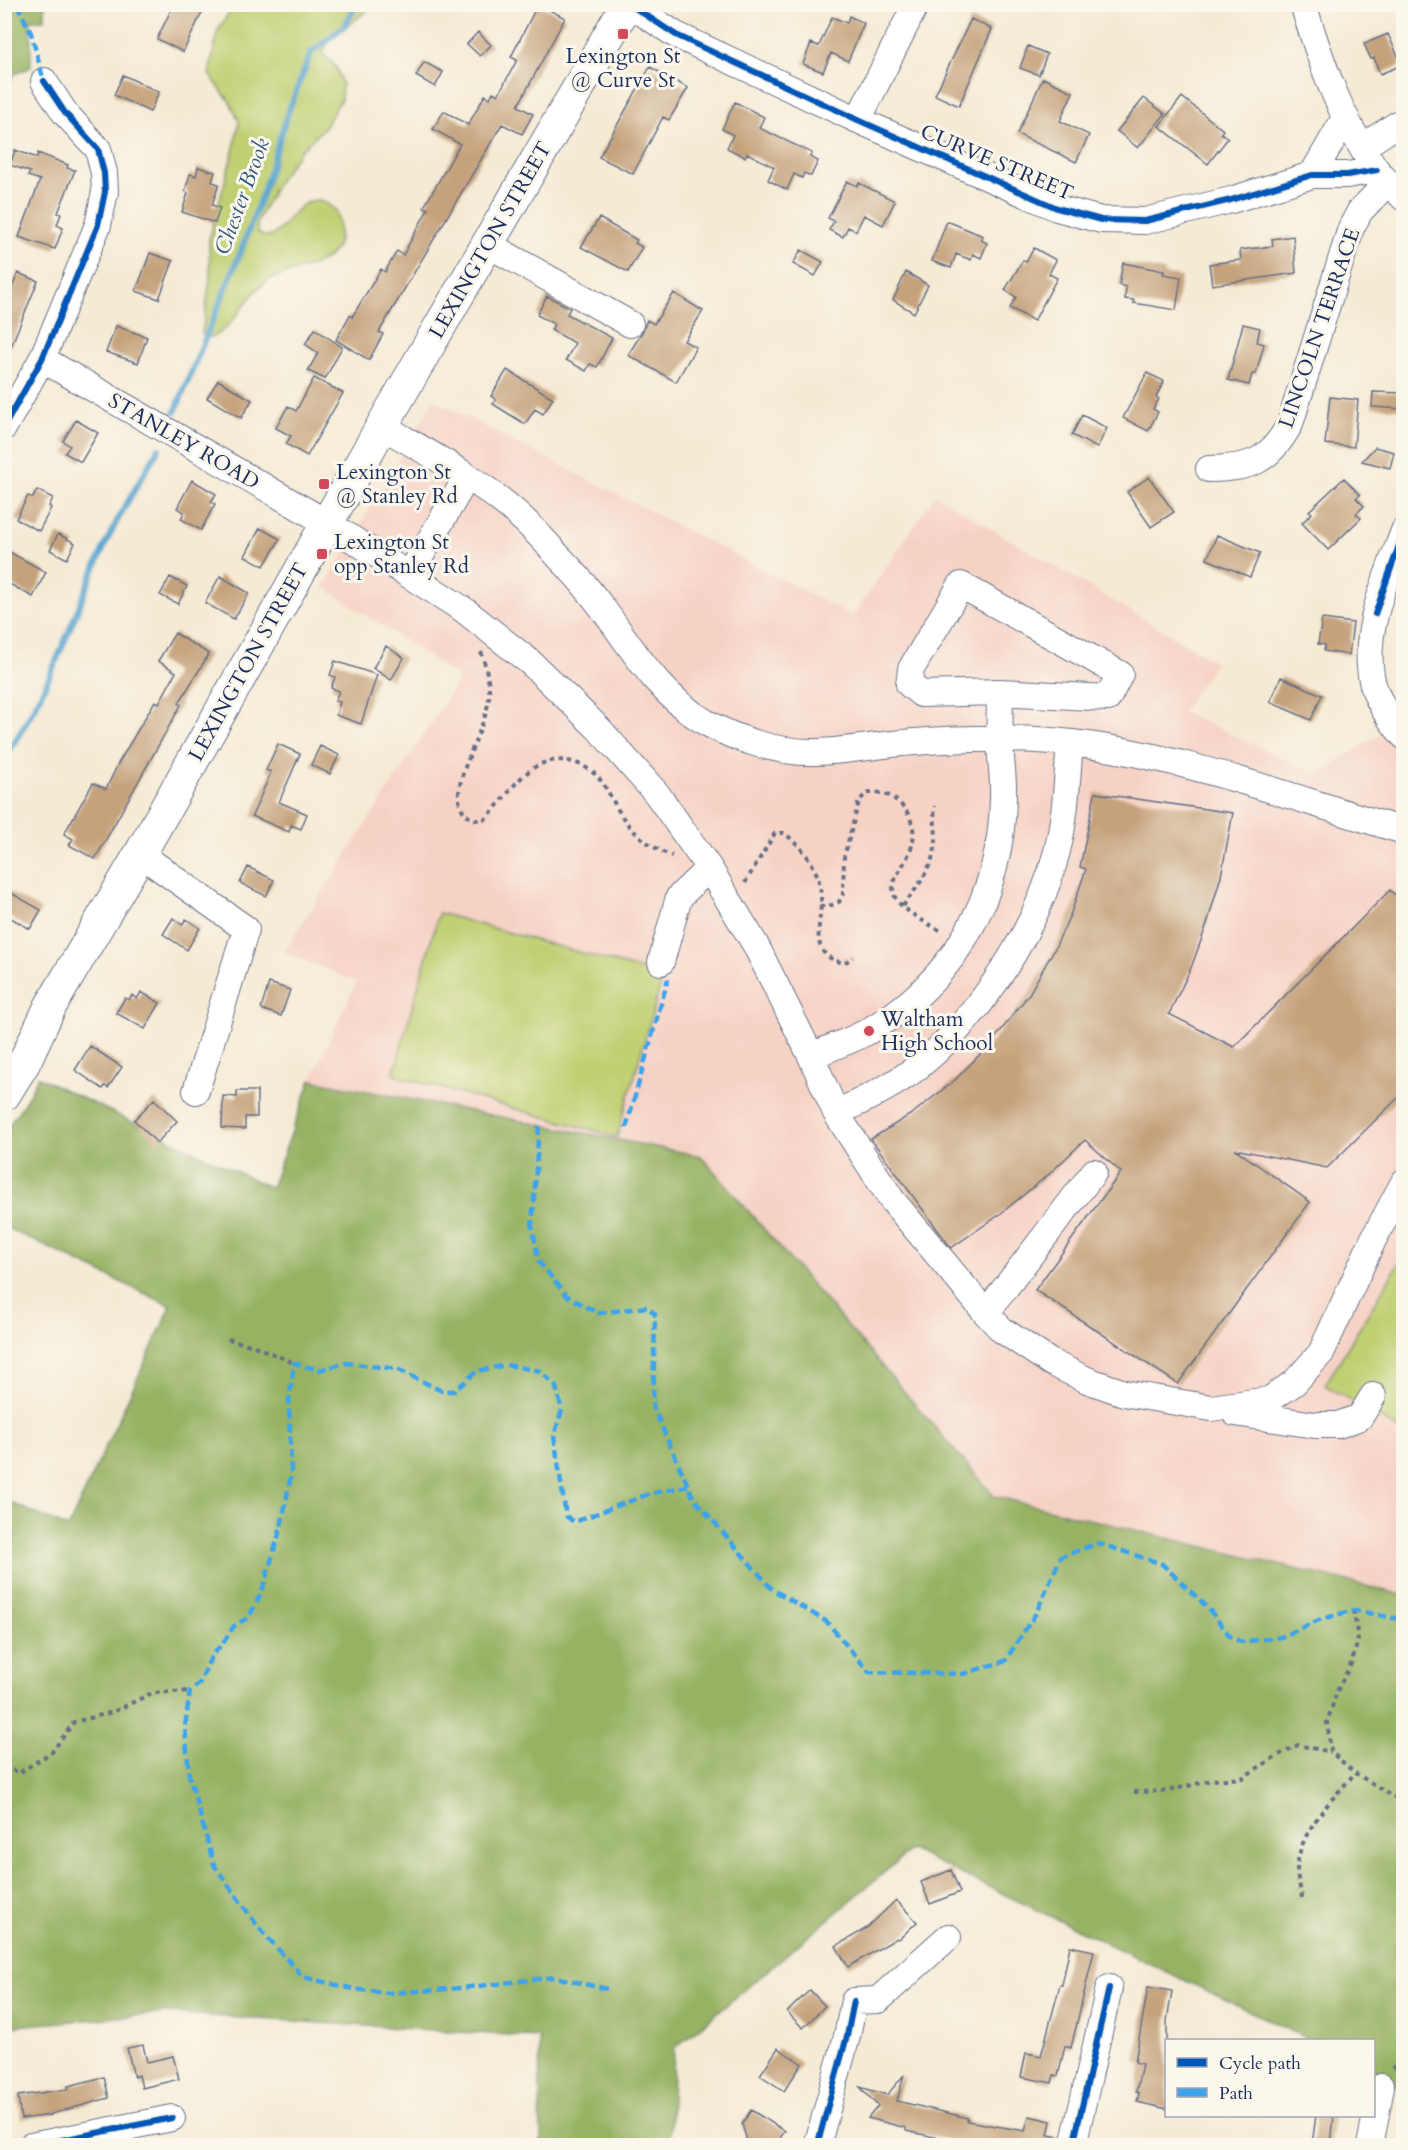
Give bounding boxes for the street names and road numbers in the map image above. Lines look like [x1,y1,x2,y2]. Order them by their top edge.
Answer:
street label: CURVE STREET [916,117,1078,208]
street label: LEXINGTON STREET [422,137,559,344]
street label: LINCOLN TERRACE [1272,224,1367,432]
street label: STANLEY ROAD [103,386,265,497]
street label: LEXINGTON STREET [182,558,315,767]

